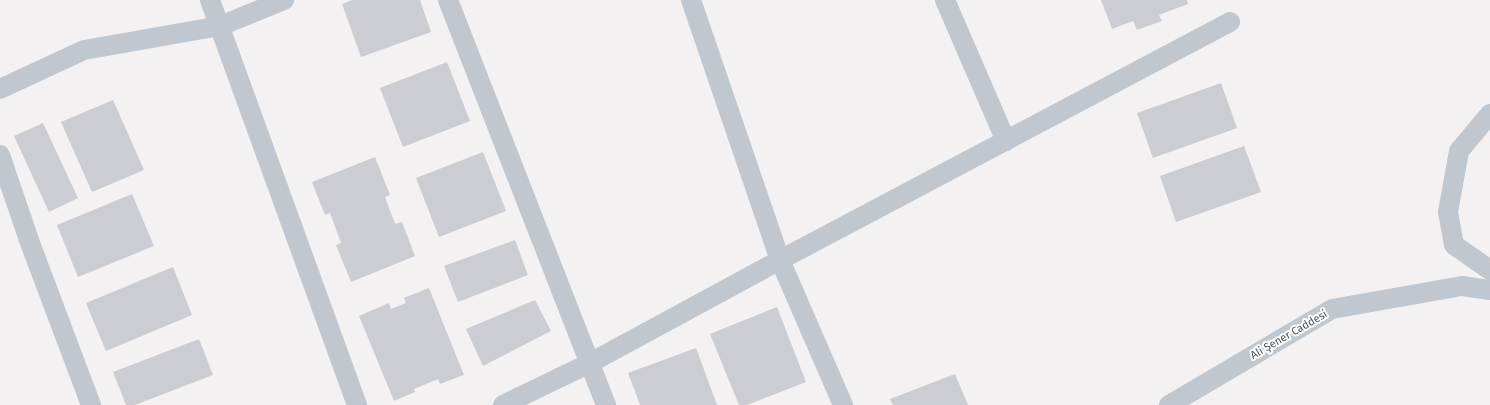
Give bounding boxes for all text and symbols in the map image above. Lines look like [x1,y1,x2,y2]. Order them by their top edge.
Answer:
street label: Ali Şener Caddesi [1248,308,1330,362]

